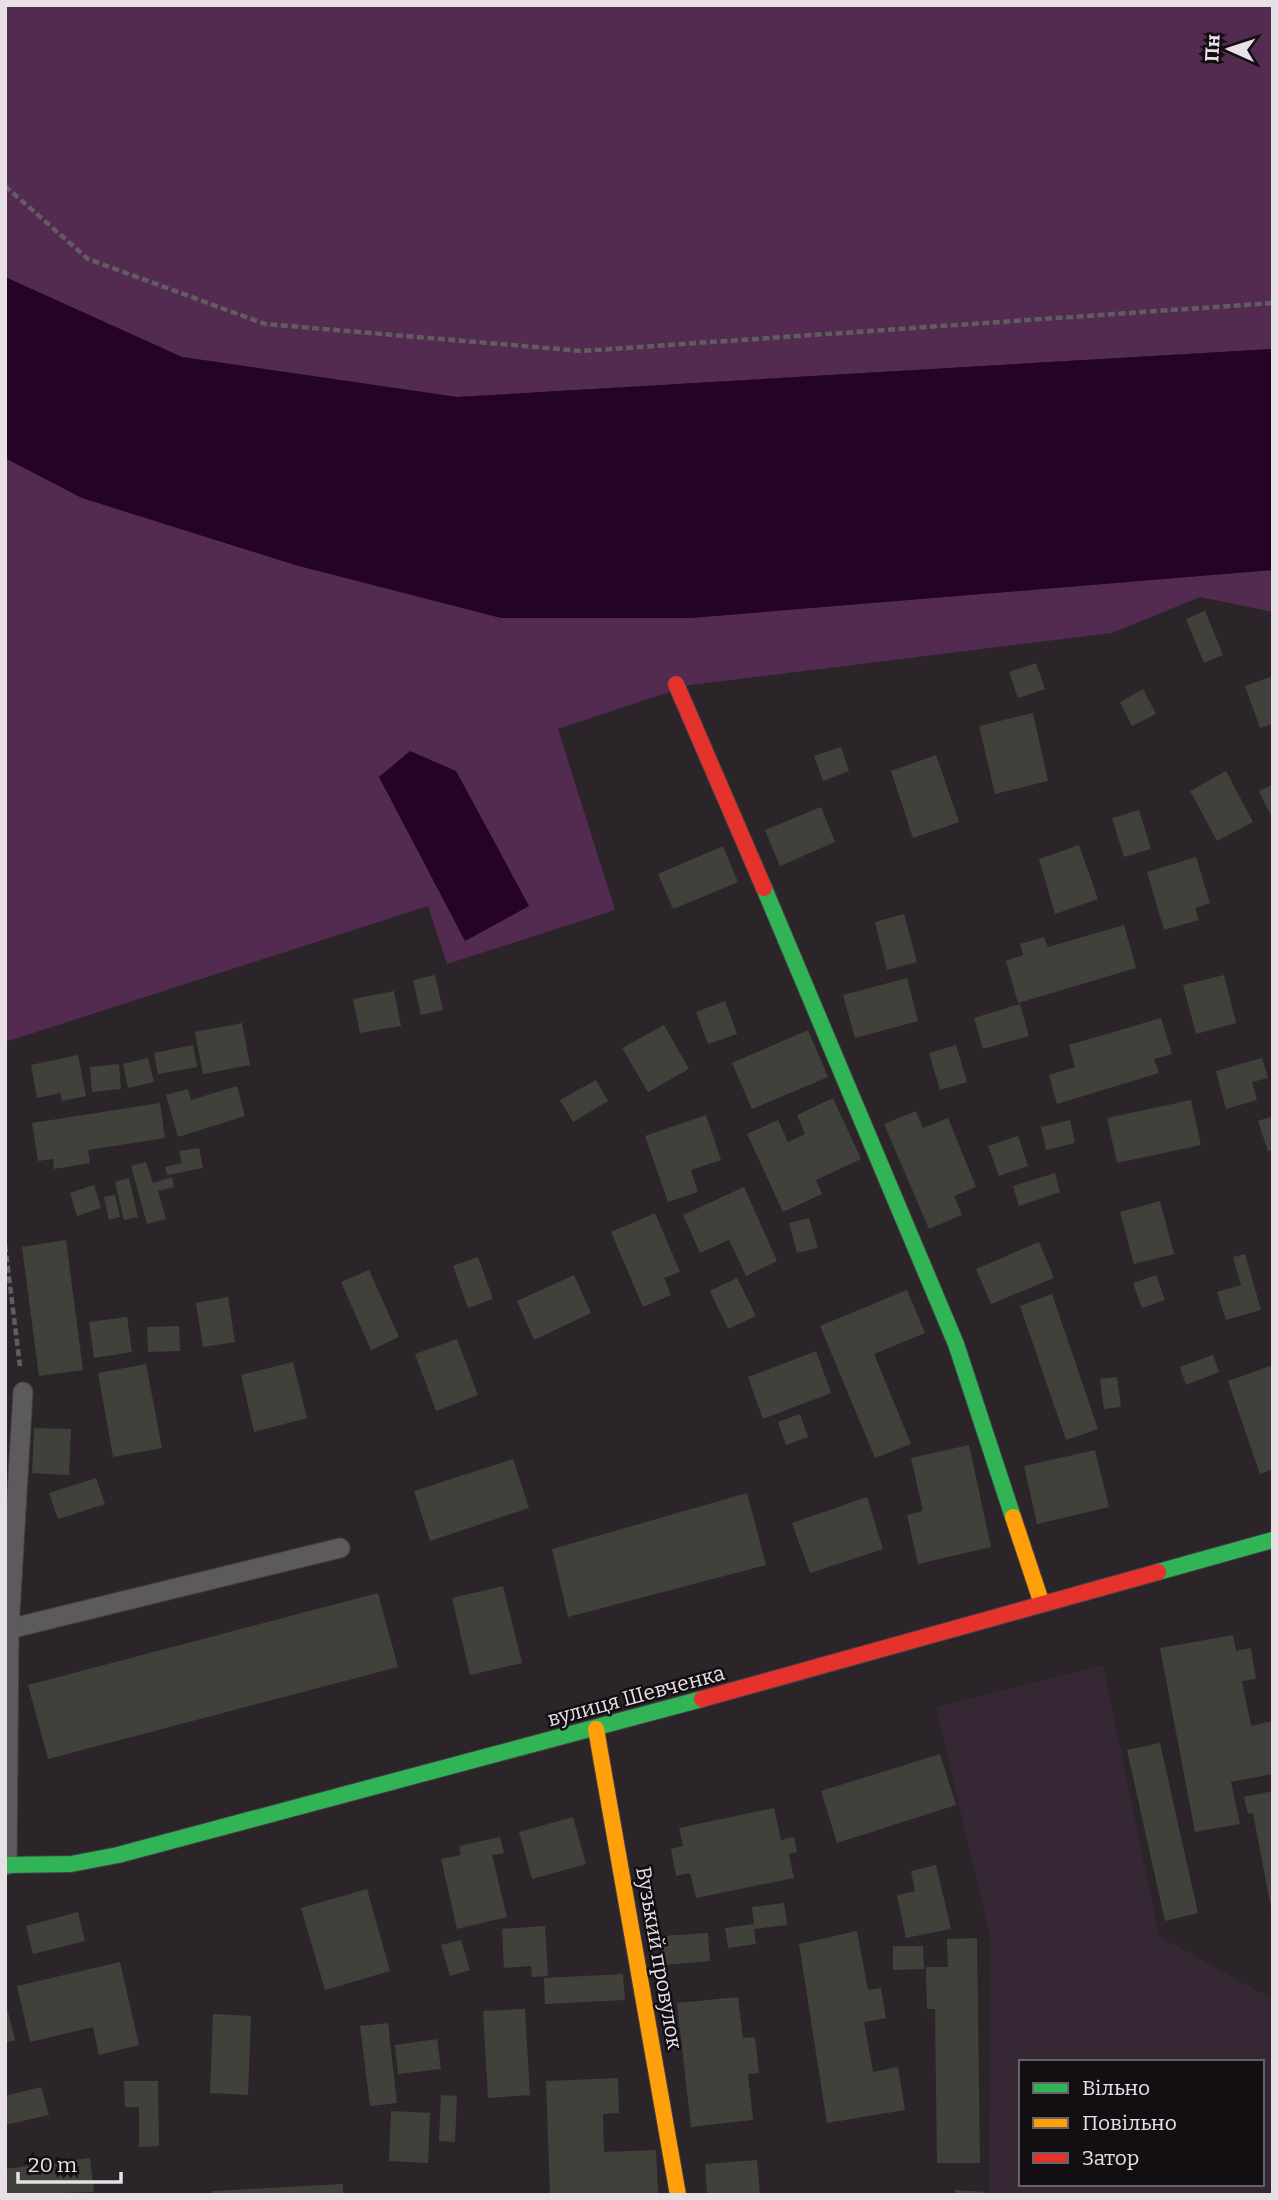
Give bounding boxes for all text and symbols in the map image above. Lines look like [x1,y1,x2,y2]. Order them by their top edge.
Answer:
north arrow [1194,14,1264,84]
text: Пн [1200,34,1225,62]
street label: вулиця Шевченка [544,1660,728,1732]
street label: Вузький провулок [630,1864,688,2052]
legend [1019,2060,1264,2186]
text: Вільно [1082,2075,1150,2101]
text: Повільно [1082,2110,1177,2136]
scale bar [18,2140,121,2184]
text: Затор [1082,2145,1139,2171]
text: 20 m [28,2152,77,2178]

